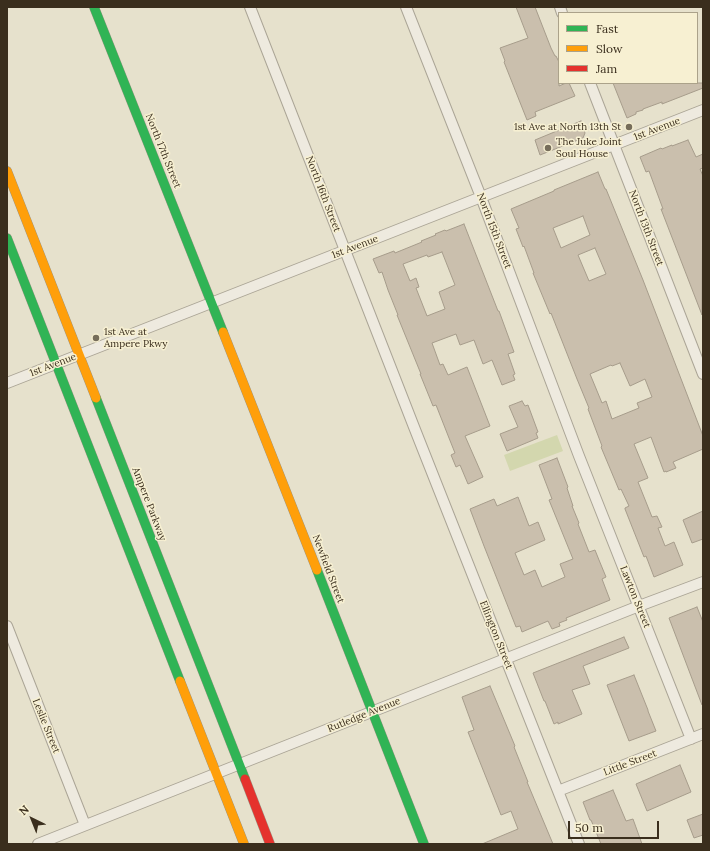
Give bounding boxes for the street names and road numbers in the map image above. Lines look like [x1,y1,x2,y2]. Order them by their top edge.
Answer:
street label: North 17th Street [143,112,183,190]
street label: 1st Avenue [632,115,682,143]
street label: North 16th Street [303,154,343,234]
street label: North 13th Street [626,188,666,268]
street label: North 15th Street [474,191,514,271]
street label: 1st Avenue [330,233,380,261]
street label: 1st Avenue [28,351,78,379]
street label: Ampere Parkway [129,465,169,543]
street label: Newfield Street [309,533,347,605]
street label: Lawton Street [617,564,653,630]
street label: Ellington Street [477,599,515,671]
street label: Rutledge Avenue [326,695,402,735]
street label: Leslie Street [30,697,62,755]
street label: Little Street [602,747,658,779]

